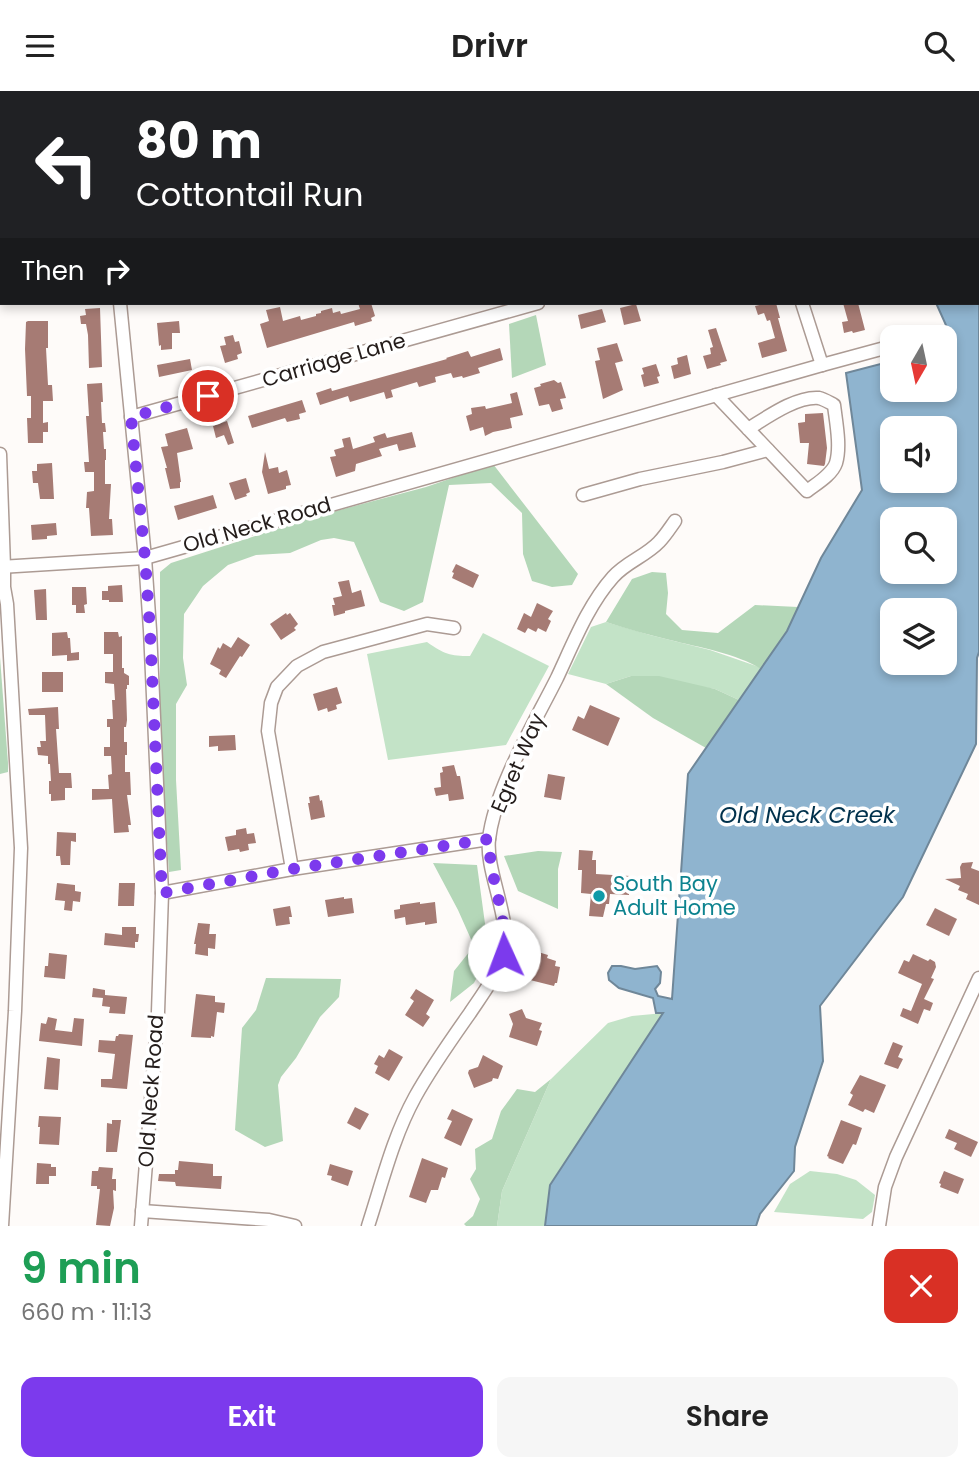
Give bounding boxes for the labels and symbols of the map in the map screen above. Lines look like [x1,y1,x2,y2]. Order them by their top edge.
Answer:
street label: Carriage Lane [259,325,409,394]
north arrow [880,325,957,403]
pin [178,366,238,426]
street label: Old Neck Road [179,489,334,560]
street label: Egret Way [484,708,552,817]
water label: Old Neck Creek [719,799,896,831]
place label: South Bay Adult Home [613,869,736,922]
marker: South Bay Adult Home [591,888,607,904]
position arrow [467,918,541,992]
street label: Old Neck Road [131,1014,170,1168]

